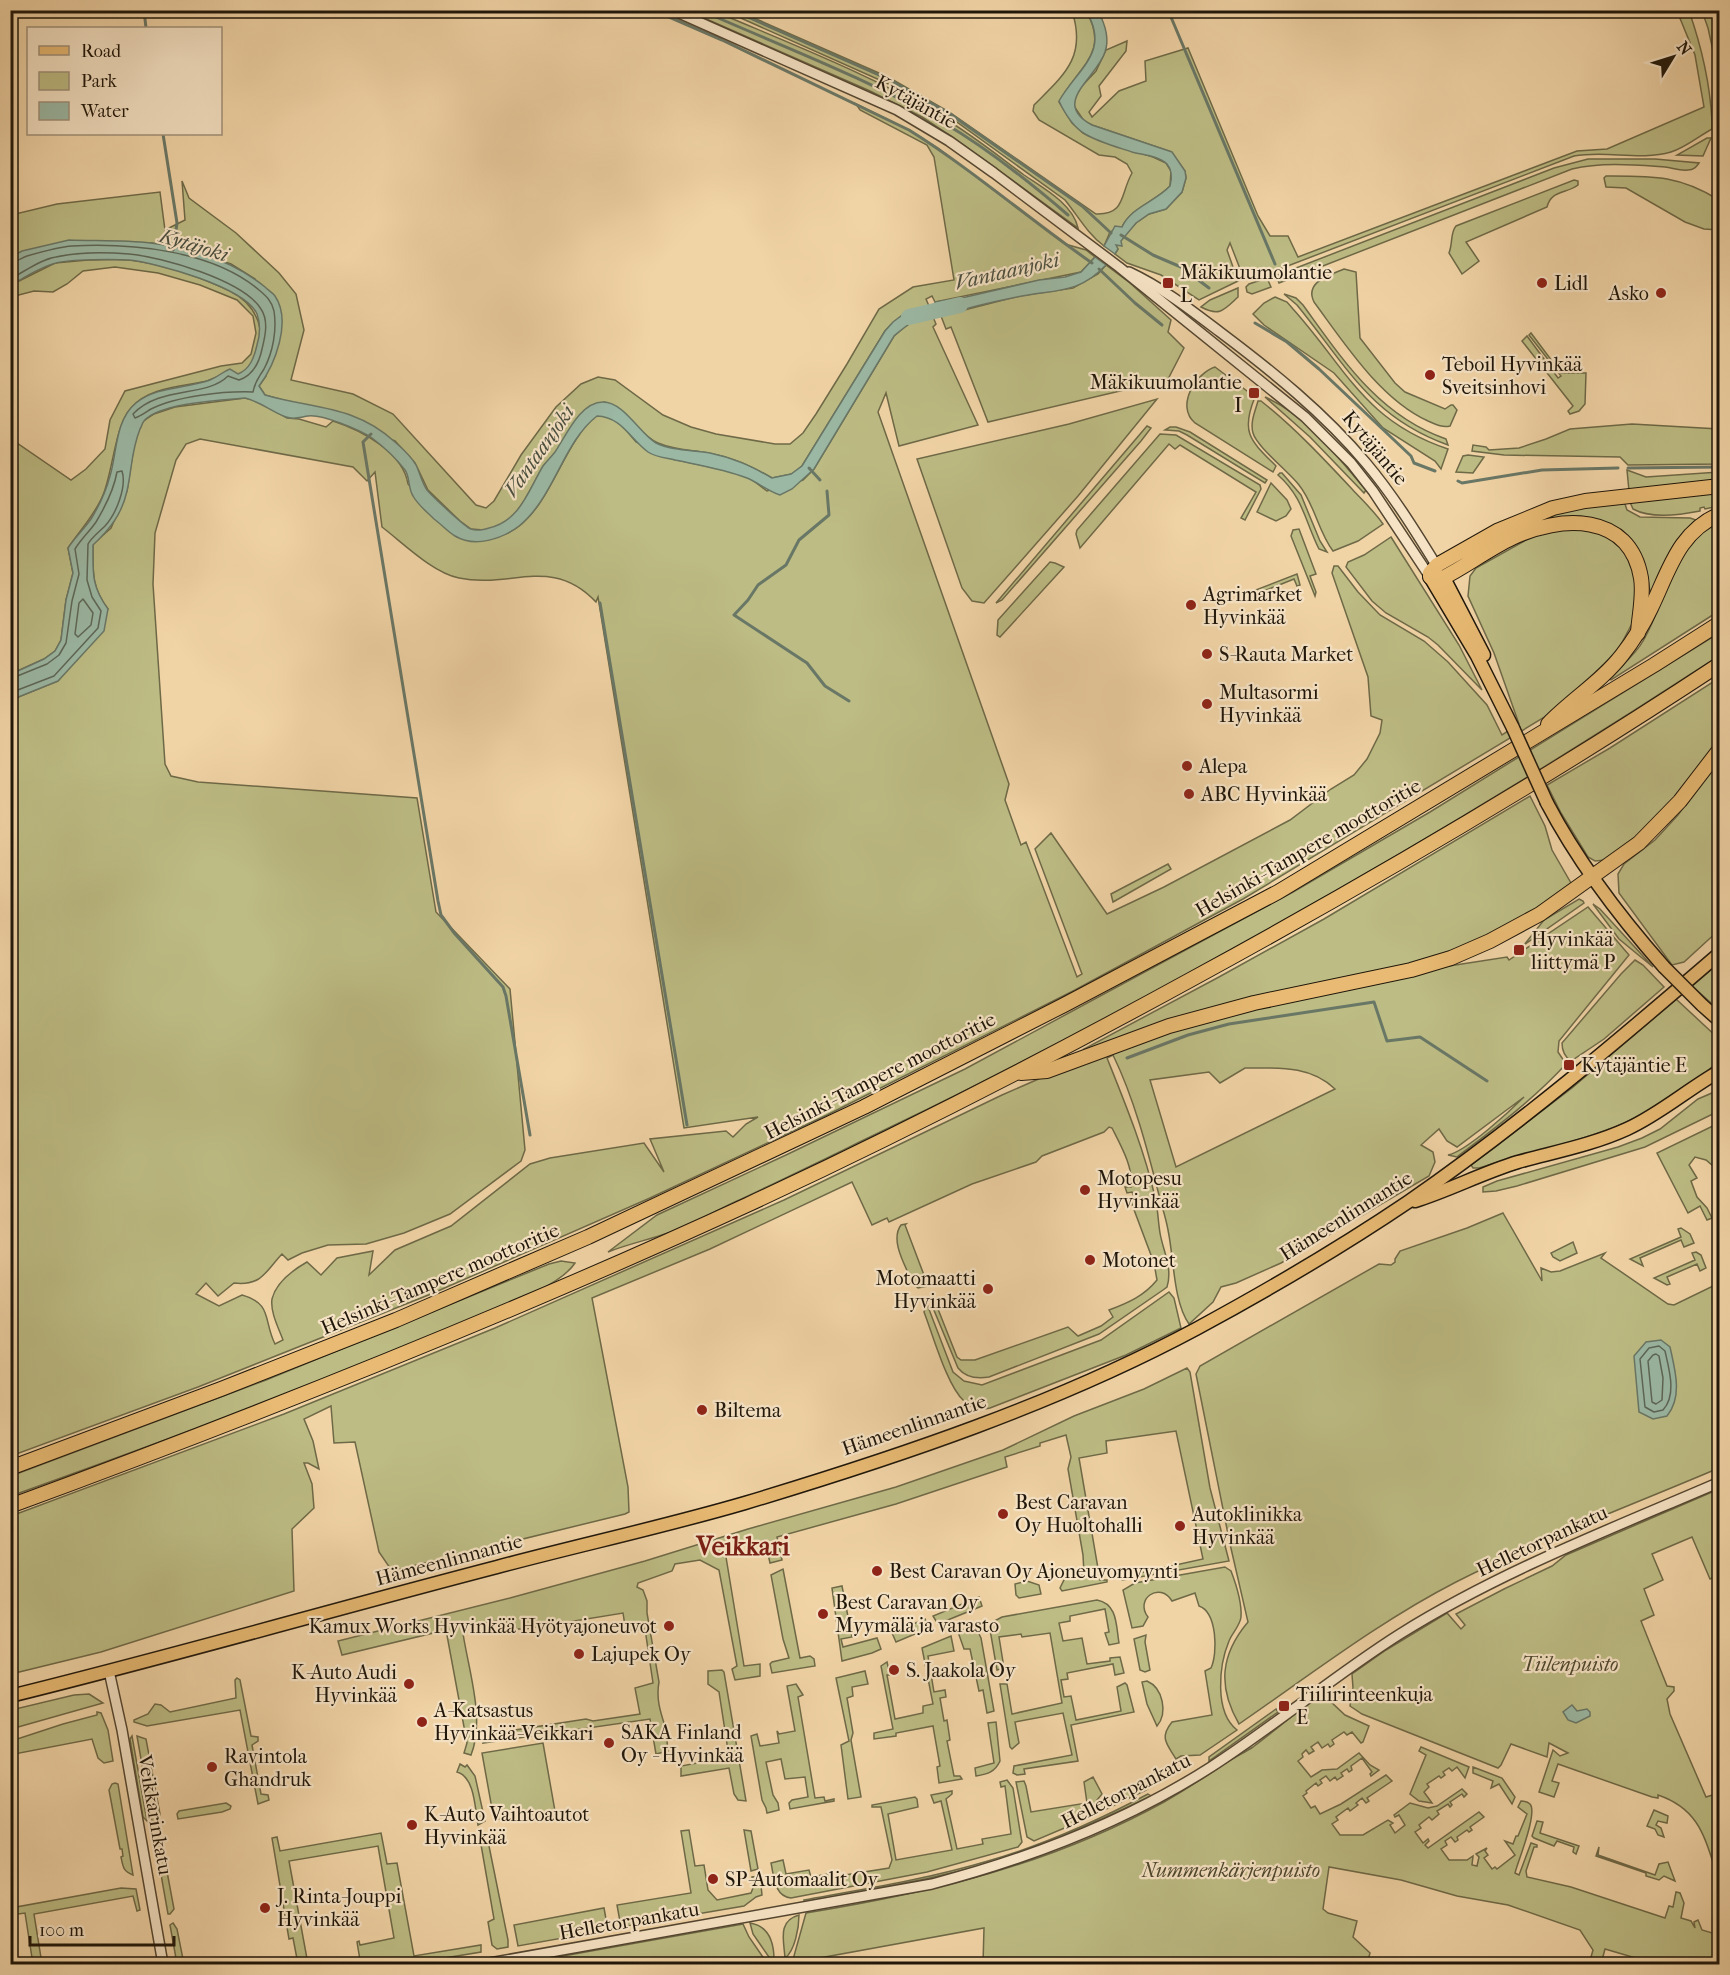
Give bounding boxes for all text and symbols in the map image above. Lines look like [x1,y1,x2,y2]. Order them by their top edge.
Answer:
legend [27,27,222,135]
north arrow [1643,27,1703,87]
text: N [1673,37,1696,59]
text: Road [81,41,121,62]
street label: Kytäjäntie [871,70,961,134]
text: Park [81,71,118,92]
text: Water [80,101,129,122]
water label: Kytäjoki [155,223,233,267]
water label: Vantaanjoki [952,247,1063,295]
place label: Mäkikuumolantie L [1180,261,1332,307]
place label: Lidl [1554,272,1589,295]
marker: Mäkikuumolantie L [1161,276,1175,290]
marker: Lidl [1535,276,1549,290]
place label: Asko [1608,282,1649,305]
marker: Asko [1654,286,1668,300]
place label: Teboil Hyvinkää Sveitsinhovi [1442,353,1583,399]
marker: Teboil Hyvinkää Sveitsinhovi [1423,368,1437,382]
place label: Mäkikuumolantie I [1090,371,1242,417]
marker: Mäkikuumolantie I [1247,386,1261,400]
water label: Vantaanjoki [499,399,580,501]
street label: Kytäjäntie [1337,406,1413,490]
place label: Agrimarket Hyvinkää [1202,583,1302,629]
marker: Agrimarket Hyvinkää [1184,598,1198,612]
place label: S-Rauta Market [1219,643,1353,666]
marker: S-Rauta Market [1200,647,1214,661]
place label: Multasormi Hyvinkää [1219,681,1319,727]
marker: Multasormi Hyvinkää [1200,697,1214,711]
place label: Alepa [1198,755,1248,778]
marker: Alepa [1180,759,1194,773]
street label: Helsinki-Tampere moottoritie [1191,774,1425,922]
place label: ABC Hyvinkää [1200,783,1328,806]
marker: ABC Hyvinkää [1182,787,1196,801]
place label: Hyvinkää liittymä P [1530,928,1615,974]
marker: Hyvinkää liittymä P [1512,943,1526,957]
street label: Helsinki-Tampere moottoritie [761,1008,999,1144]
place label: Kytäjäntie E [1581,1054,1687,1077]
marker: Kytäjäntie E [1562,1058,1576,1072]
street label: Hämeenlinnantie [1276,1166,1416,1266]
place label: Motopesu Hyvinkää [1097,1167,1183,1213]
marker: Motopesu Hyvinkää [1078,1183,1092,1197]
street label: Helsinki-Tampere moottoritie [318,1218,563,1340]
place label: Motonet [1102,1249,1176,1272]
marker: Motonet [1083,1253,1097,1267]
place label: Motomaatti Hyvinkää [875,1267,977,1313]
marker: Motomaatti Hyvinkää [981,1282,995,1296]
street label: Hämeenlinnantie [839,1389,989,1460]
place label: Biltema [714,1399,782,1422]
marker: Biltema [695,1403,709,1417]
place label: Best Caravan Oy Huoltohalli [1015,1491,1143,1537]
street label: Helletorpankatu [1473,1500,1612,1581]
place label: Autoklinikka Hyvinkää [1191,1503,1303,1549]
marker: Best Caravan Oy Huoltohalli [996,1507,1010,1521]
marker: Autoklinikka Hyvinkää [1173,1519,1187,1533]
street label: Hämeenlinnantie [373,1529,525,1591]
district label: Veikkari [695,1531,790,1562]
place label: Best Caravan Oy Ajoneuvomyynti [889,1560,1179,1583]
marker: Best Caravan Oy Ajoneuvomyynti [870,1564,884,1578]
place label: Best Caravan Oy Myymälä ja varasto [835,1591,999,1637]
marker: Best Caravan Oy Myymälä ja varasto [816,1607,830,1621]
place label: Kamux Works Hyvinkää Hyötyajoneuvot [308,1615,657,1638]
marker: Kamux Works Hyvinkää Hyötyajoneuvot [662,1619,676,1633]
place label: Lajupek Oy [591,1643,692,1666]
marker: Lajupek Oy [572,1647,586,1661]
park label: Tiilenpuisto [1522,1653,1618,1676]
place label: S. Jaakola Oy [906,1659,1017,1682]
place label: K-Auto Audi Hyvinkää [291,1661,398,1707]
marker: S. Jaakola Oy [887,1663,901,1677]
marker: K-Auto Audi Hyvinkää [402,1677,416,1691]
place label: Tiilirinteenkuja E [1296,1683,1434,1729]
place label: A-Katsastus Hyvinkää-Veikkari [433,1699,594,1745]
marker: Tiilirinteenkuja E [1277,1699,1291,1713]
marker: A-Katsastus Hyvinkää-Veikkari [415,1715,429,1729]
place label: SAKA Finland Oy - Hyvinkää [621,1721,744,1767]
marker: SAKA Finland Oy - Hyvinkää [602,1736,616,1750]
place label: Ravintola Ghandruk [224,1745,312,1791]
street label: Helletorpankatu [1057,1748,1195,1833]
street label: Veikkarinkatu [133,1752,177,1877]
marker: Ravintola Ghandruk [205,1760,219,1774]
place label: K-Auto Vaihtoautot Hyvinkää [424,1803,589,1849]
marker: K-Auto Vaihtoautot Hyvinkää [405,1818,419,1832]
park label: Nummenkärjenpuisto [1141,1859,1320,1882]
place label: SP-Automaalit Oy [725,1868,879,1891]
marker: SP-Automaalit Oy [706,1872,720,1886]
place label: J. Rinta-Jouppi Hyvinkää [275,1885,402,1931]
street label: Helletorpankatu [557,1897,702,1945]
marker: J. Rinta-Jouppi Hyvinkää [258,1901,272,1915]
scale bar [30,1909,174,1947]
text: 100 m [39,1920,84,1941]

